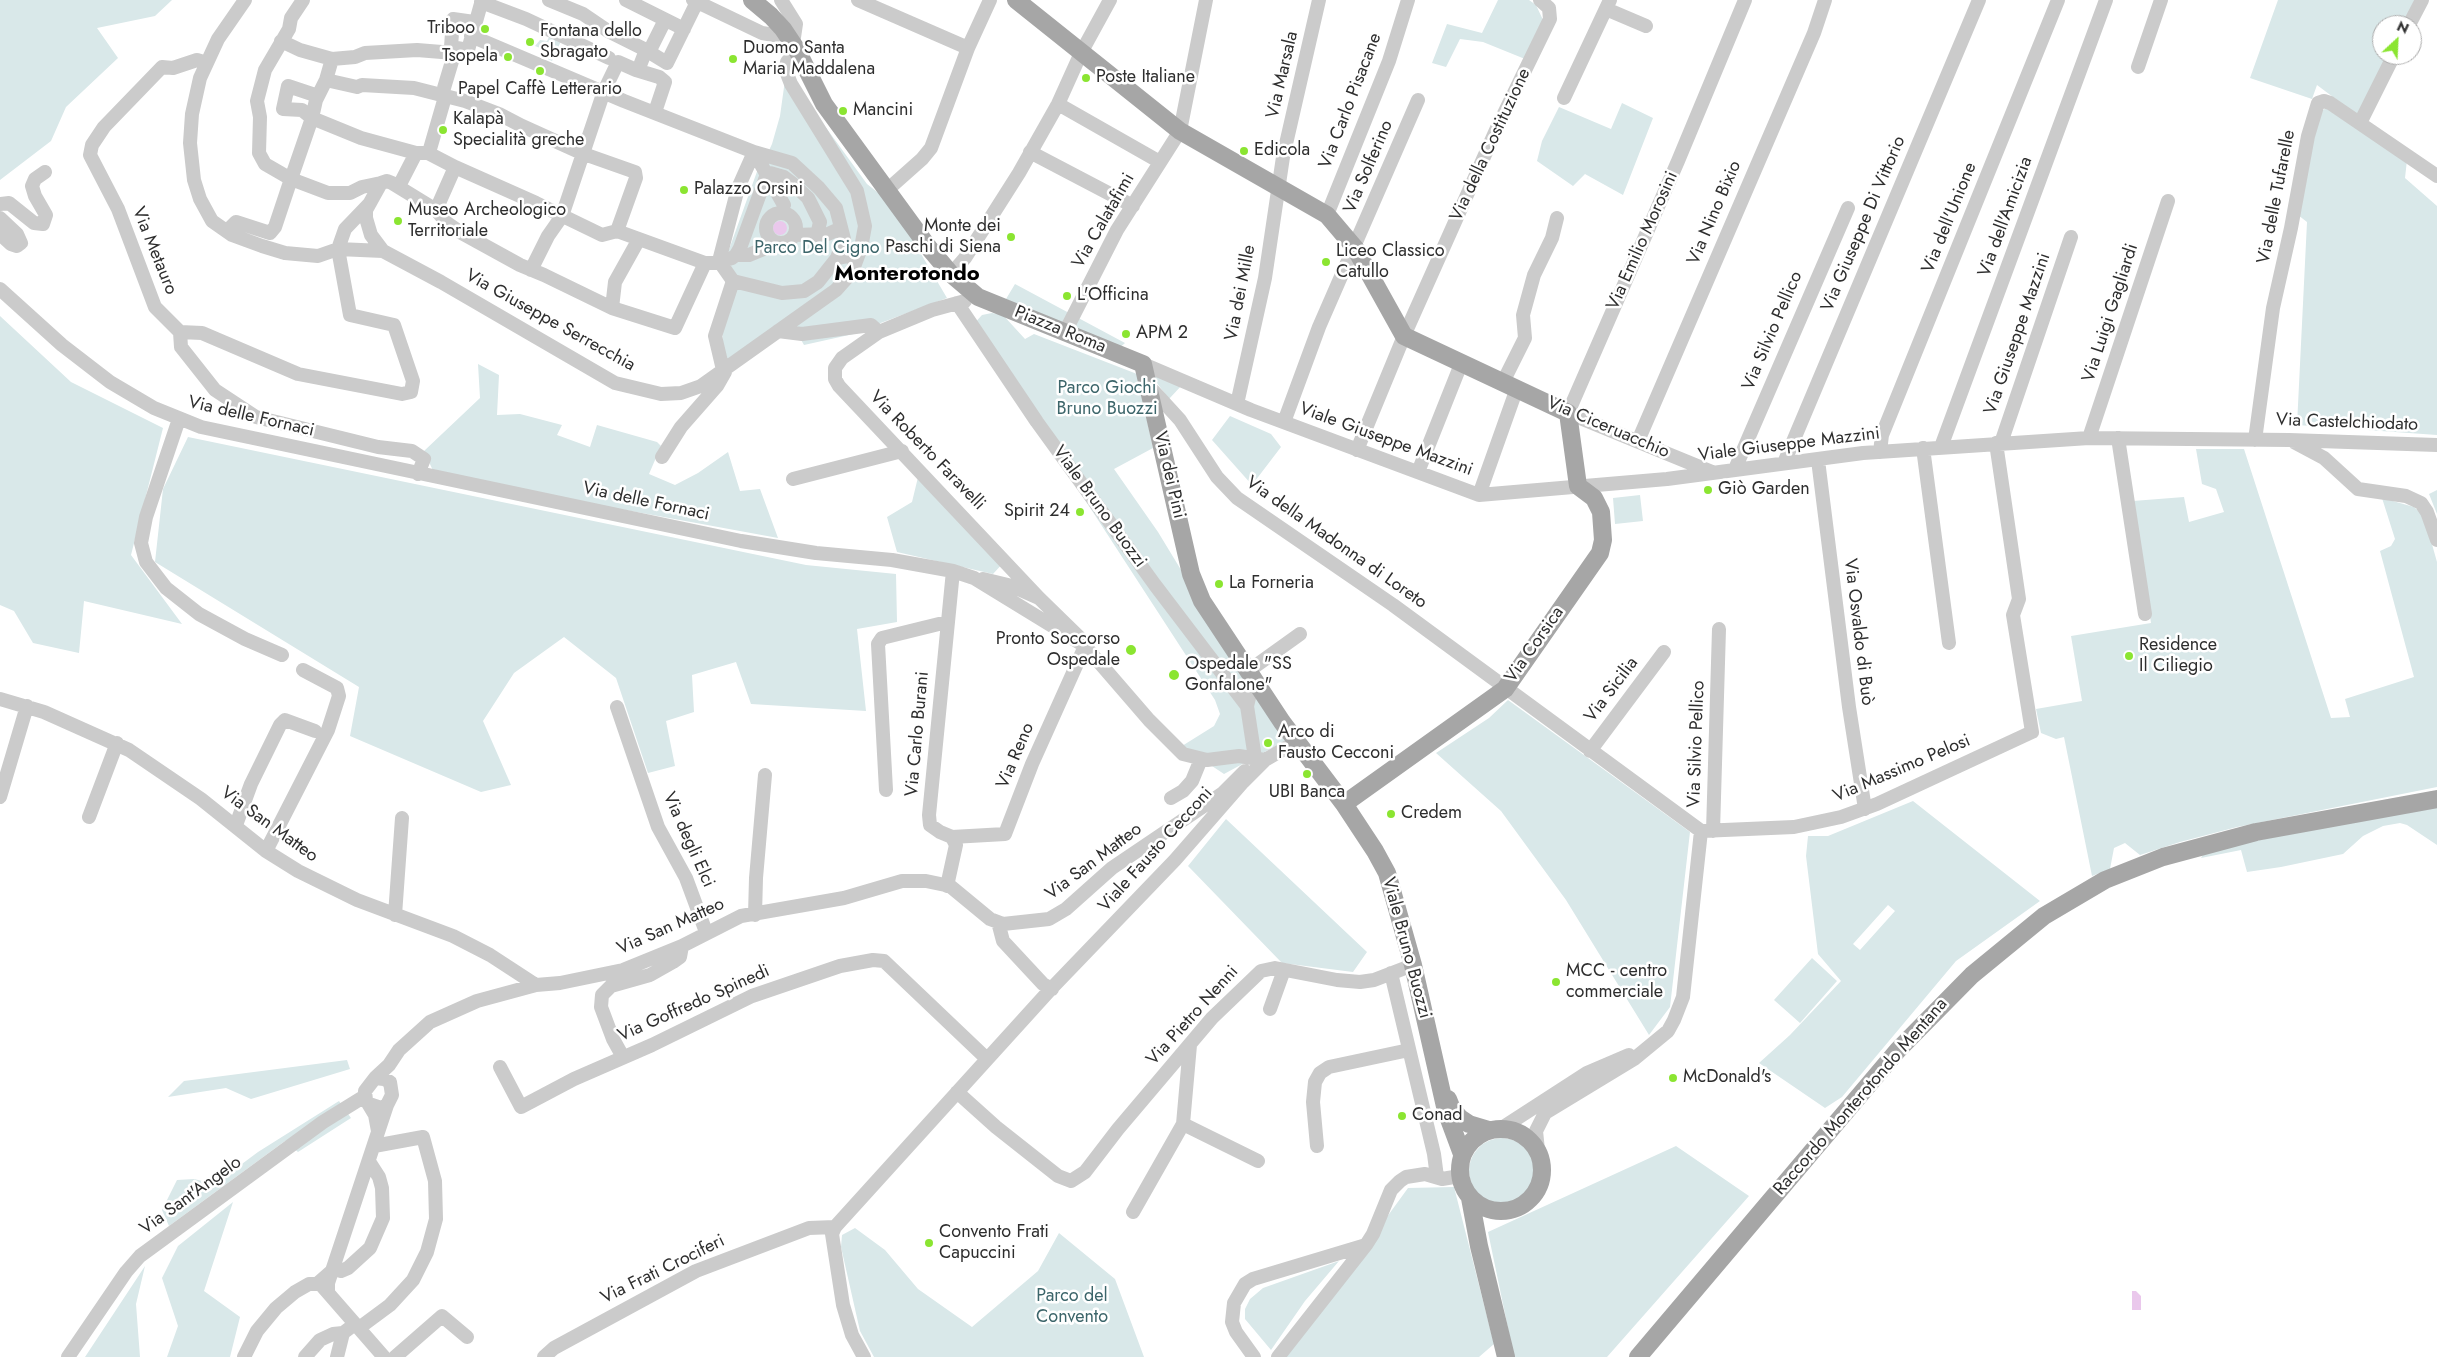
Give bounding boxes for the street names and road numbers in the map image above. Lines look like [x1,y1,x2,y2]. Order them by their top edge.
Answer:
street label: Via Marsala [1262,29,1304,121]
street label: Via Carlo Pisacane [1315,30,1387,172]
street label: Via della Costituzione [1446,65,1536,225]
street label: Via Solferino [1340,117,1398,217]
street label: Via delle Tufarelle [2253,128,2301,266]
street label: Via Giuseppe Di Vittorio [1817,133,1911,315]
street label: Via dell'Amicizia [1974,154,2038,280]
street label: Via Nino Bixio [1683,158,1747,268]
street label: Via dell'Unione [1918,159,1982,277]
street label: Via Emilio Morosini [1603,168,1683,314]
street label: Via Calatafimi [1068,170,1140,272]
street label: Via Metauro [127,204,181,298]
street label: Via Luigi Gagliardi [2078,241,2144,385]
street label: Via dei Mille [1221,243,1261,343]
street label: Via Giuseppe Mazzini [1980,250,2056,418]
street label: Via Giuseppe Serrecchia [461,265,639,377]
street label: Via Silvio Pellico [1738,268,1808,394]
street label: Piazza Roma [1011,302,1109,358]
street label: Via Roberto Faravelli [865,387,989,515]
street label: Via delle Fornaci [186,392,316,442]
street label: Via Ciceruacchio [1544,392,1672,464]
street label: Viale Giuseppe Mazzini [1296,399,1476,481]
street label: Via Castelchiodato [2276,410,2418,436]
street label: Viale Giuseppe Mazzini [1697,423,1881,467]
street label: Via dei Pini [1148,429,1190,521]
street label: Viale Bruno Buozzi [1048,442,1150,572]
street label: Via della Madonna di Loreto [1241,472,1431,614]
street label: Via delle Fornaci [581,478,711,526]
street label: Via Osvaldo di Buò [1838,557,1878,707]
street label: Via Corsica [1501,603,1569,687]
street label: Via Sicilia [1581,653,1643,727]
street label: Via Carlo Burani [902,670,934,798]
street label: Via Silvio Pellico [1684,680,1710,808]
street label: Via Reno [993,720,1039,792]
street label: Via Massimo Pelosi [1830,730,1974,808]
street label: Via San Matteo [216,782,322,868]
street label: Viale Fausto Cecconi [1094,783,1218,917]
street label: Via degli Elci [657,789,719,891]
street label: Via San Matteo [1042,819,1146,905]
street label: Viale Bruno Buozzi [1377,875,1435,1021]
street label: Via San Matteo [614,894,728,960]
street label: Via Goffredo Spinedi [615,961,773,1047]
street label: Via Pietro Nenni [1143,962,1243,1070]
street label: Raccordo Monterotondo Mentana [1770,994,1952,1200]
street label: Via Sant'Angelo [136,1152,246,1240]
street label: Via Frati Crociferi [598,1231,728,1309]

